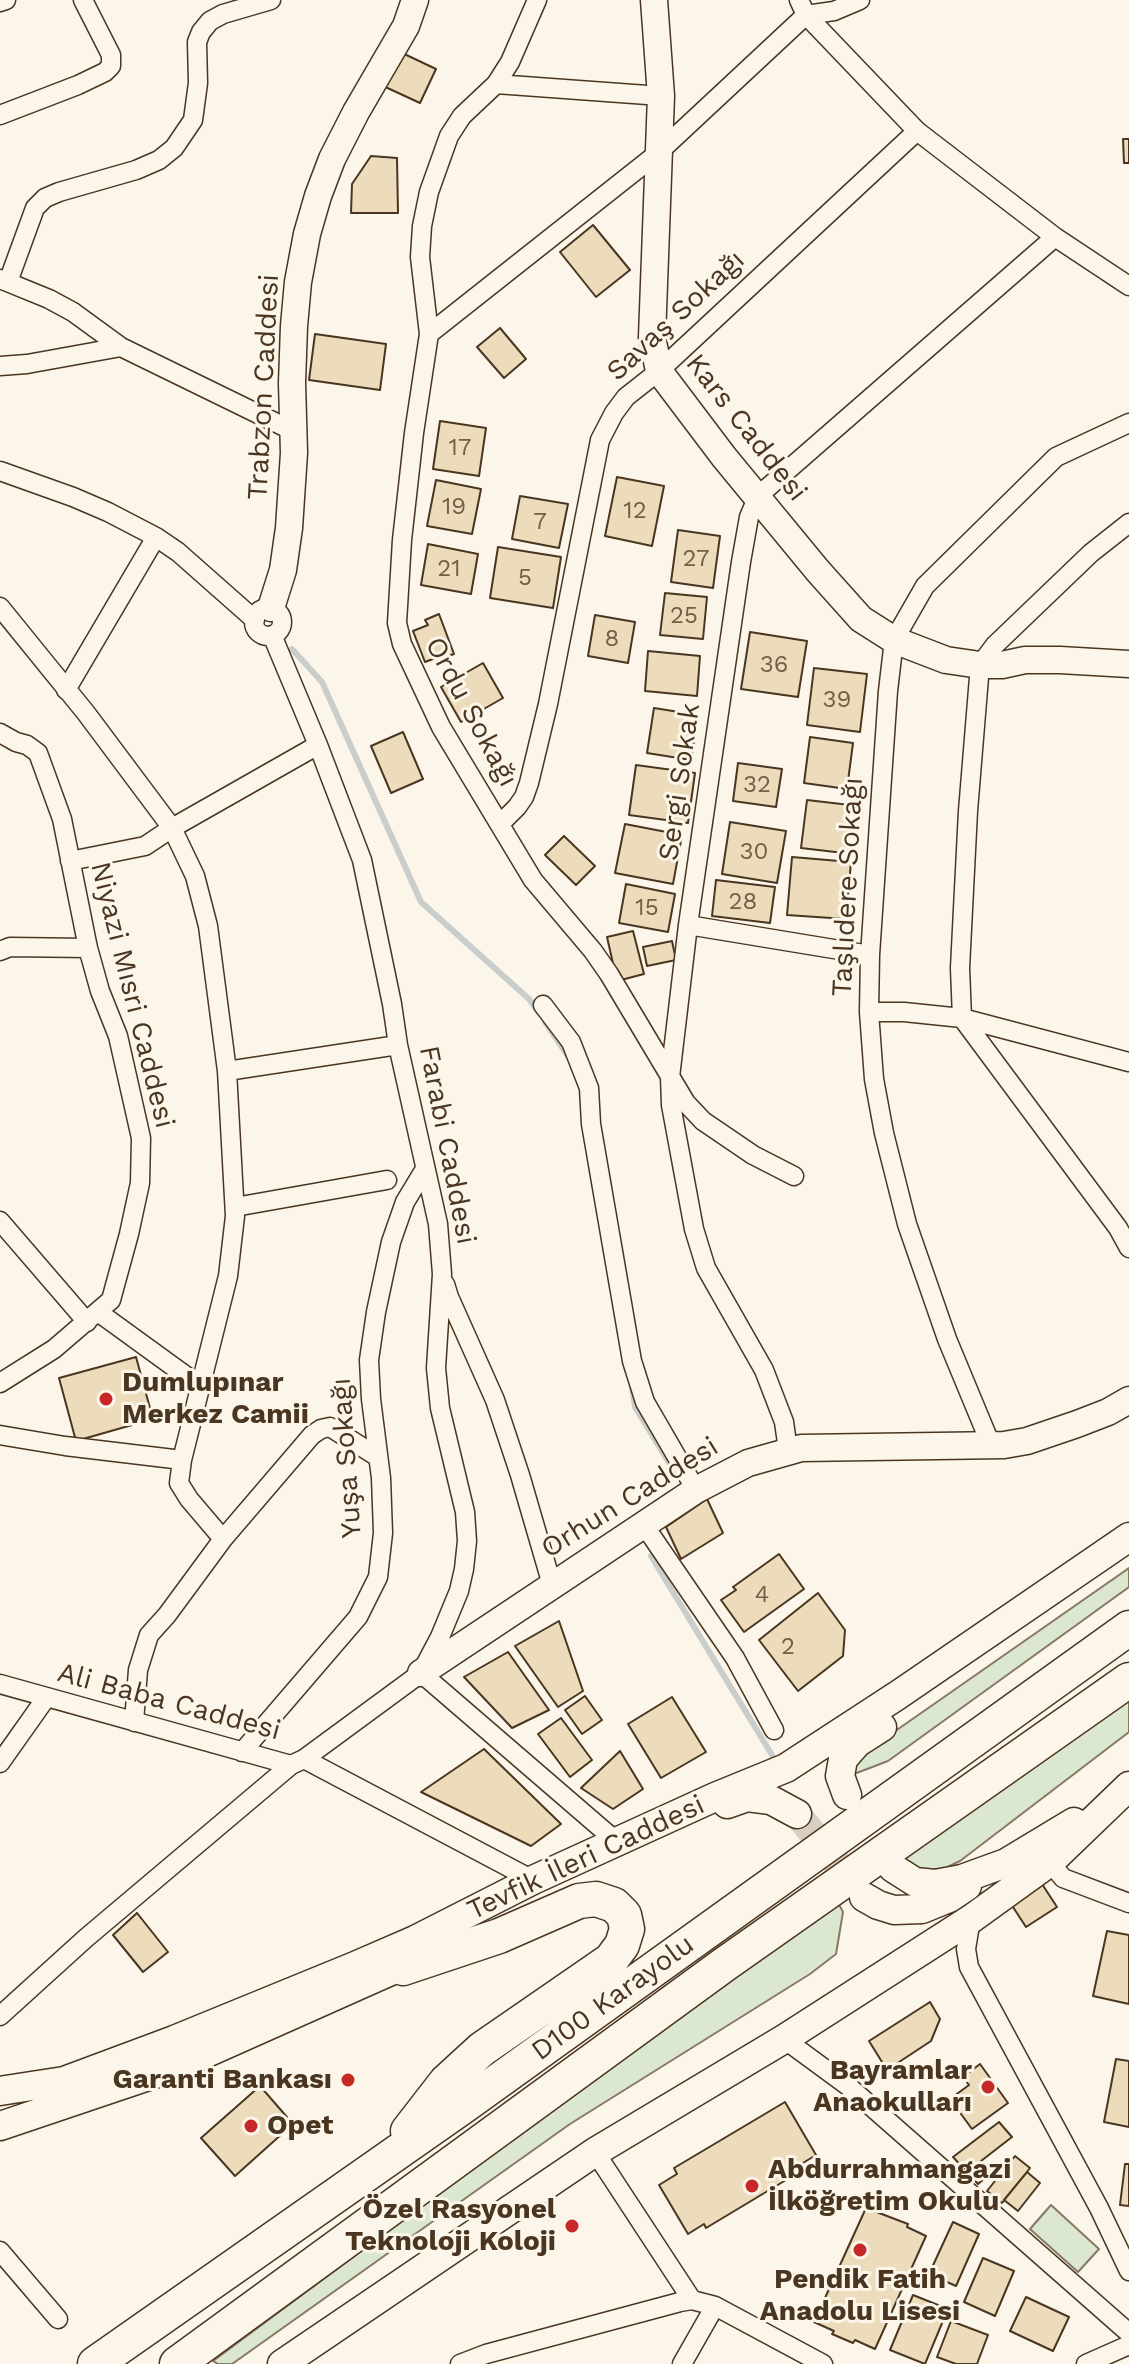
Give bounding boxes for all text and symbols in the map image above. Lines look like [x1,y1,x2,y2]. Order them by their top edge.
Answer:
street label: Savaş Sokağı [600,244,752,388]
street label: Trabzon Caddesi [241,273,287,501]
street label: Kars Caddesi [678,348,814,508]
house number: 17 [449,434,471,462]
house number: 19 [442,493,466,521]
house number: 12 [623,497,647,525]
house number: 7 [533,508,547,536]
house number: 27 [683,545,709,573]
house number: 21 [437,555,461,583]
house number: 5 [518,564,532,592]
house number: 25 [670,602,698,630]
house number: 8 [605,625,619,653]
street label: Ordu Sokağı [418,631,524,793]
house number: 36 [760,651,788,679]
house number: 39 [823,686,851,714]
street label: Sergi Sokak [652,701,708,863]
house number: 32 [743,771,771,799]
street label: Taşlıdere Sokağı [825,776,871,998]
house number: 30 [740,838,768,866]
street label: Niyazi Mısri Caddesi [83,859,181,1131]
house number: 28 [729,888,757,916]
house number: 15 [635,894,659,922]
street label: Farabi Caddesi [411,1043,483,1247]
place label: Dumlupınar Merkez Camii [122,1366,309,1432]
street label: Yuşa Sokağı [325,1377,369,1539]
marker: Dumlupınar Merkez Camii [97,1390,115,1408]
street label: Orhun Caddesi [535,1430,725,1566]
house number: 4 [755,1581,769,1609]
house number: 2 [781,1633,795,1661]
street label: Ali Baba Caddesi [54,1656,284,1748]
street label: Tevfik İleri Caddesi [462,1788,710,1928]
street label: D100 Karayolu [525,1928,701,2068]
place label: Bayramlar Anaokulları [813,2054,972,2120]
place label: Garanti Bankası [112,2063,332,2097]
marker: Garanti Bankası [339,2071,357,2089]
marker: Bayramlar Anaokulları [979,2078,997,2096]
place label: Opet [267,2109,333,2143]
marker: Opet [242,2117,260,2135]
place label: Abdurrahmangazi İlköğretim Okulu [768,2153,1011,2219]
marker: Abdurrahmangazi İlköğretim Okulu [743,2177,761,2195]
place label: Özel Rasyonel Teknoloji Koloji [345,2193,556,2259]
marker: Özel Rasyonel Teknoloji Koloji [563,2217,581,2235]
marker: Pendik Fatih Anadolu Lisesi [851,2241,869,2259]
place label: Pendik Fatih Anadolu Lisesi [760,2263,960,2329]

